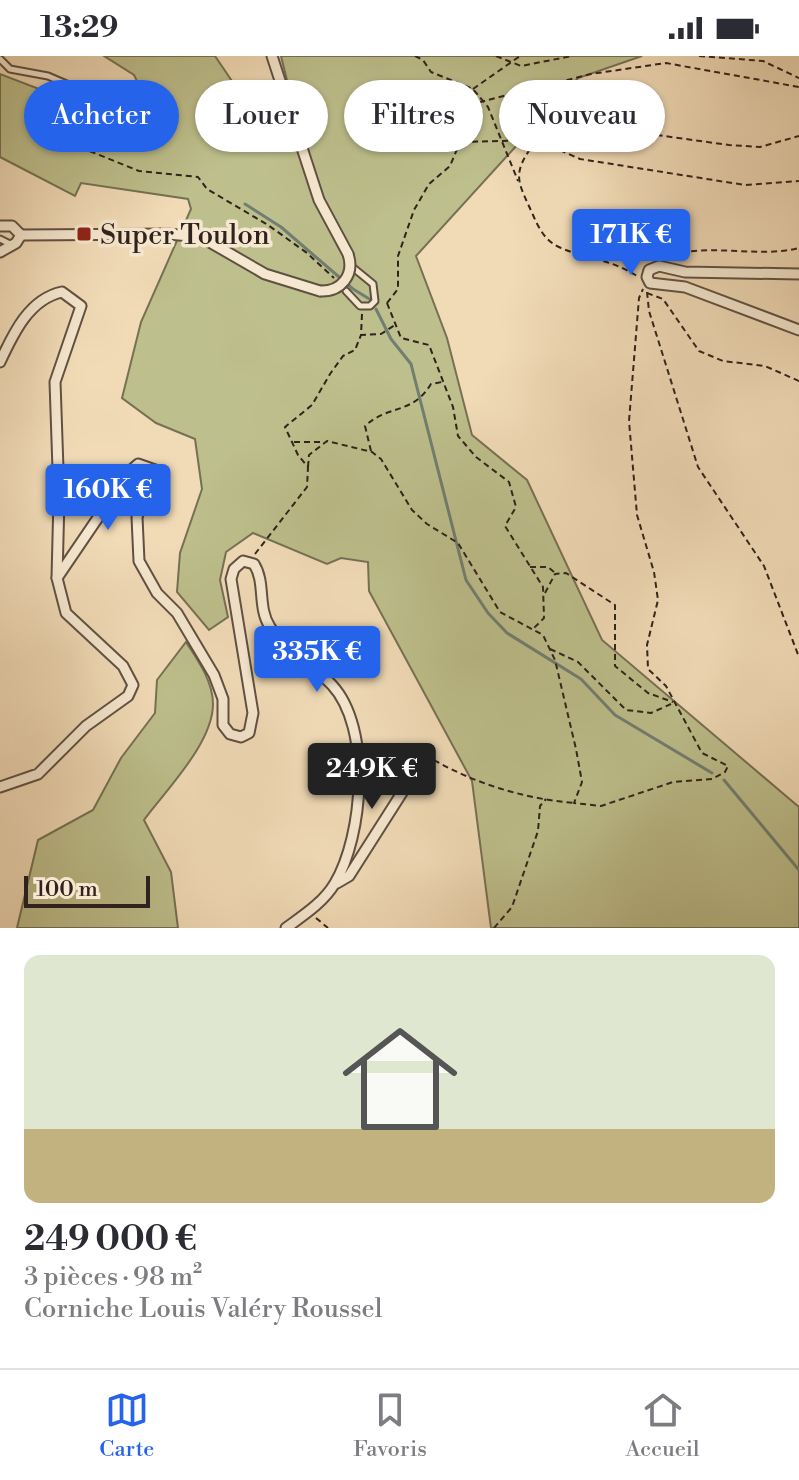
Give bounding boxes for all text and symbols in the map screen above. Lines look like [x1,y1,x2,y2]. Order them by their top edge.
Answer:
text: 13:29 [40,9,118,47]
chip: Acheter [24,80,179,152]
chip: Louer [195,80,328,152]
chip: Filtres [344,80,483,152]
chip: Nouveau [499,80,665,152]
pin: 171K € [566,209,696,277]
place label: Super Toulon [100,218,270,253]
text: 171K € [590,219,672,251]
marker: Super Toulon [75,225,93,243]
pin: 160K € [43,464,173,532]
text: 160K € [64,474,153,506]
pin: 335K € [252,626,382,694]
text: 335K € [272,636,362,668]
pin: 249K € [307,743,437,811]
text: 249K € [326,753,418,785]
scale bar [24,872,150,908]
text: 100 m [36,876,98,903]
icon: home [328,1007,472,1151]
text: 249 000 € [24,1219,197,1261]
text: 3 pièces · 98 m² [24,1261,202,1293]
text: Corniche Louis Valéry Roussel [24,1293,382,1325]
tab: Carte [99,1388,154,1463]
tab: Favoris [353,1388,427,1463]
tab: Accueil [626,1388,700,1463]

